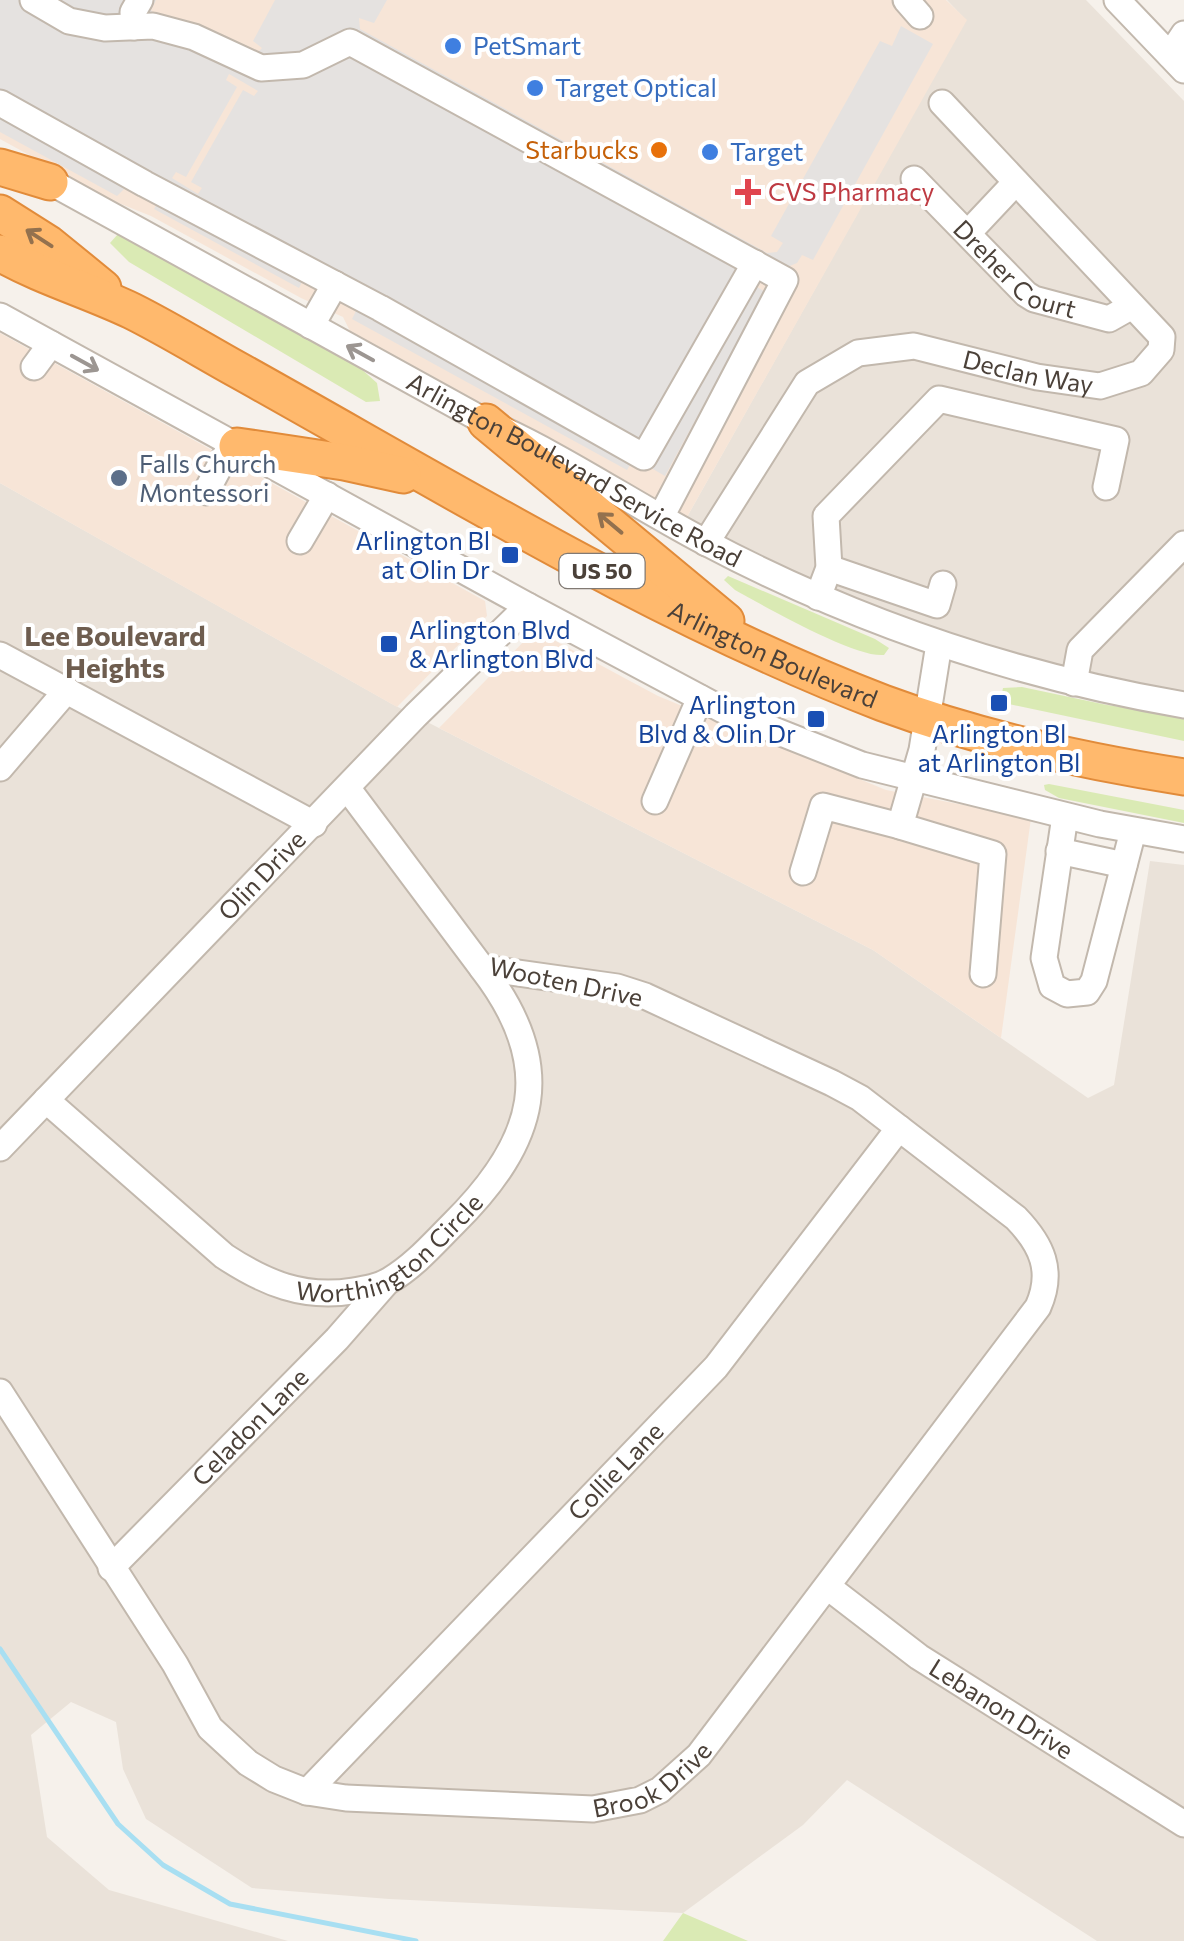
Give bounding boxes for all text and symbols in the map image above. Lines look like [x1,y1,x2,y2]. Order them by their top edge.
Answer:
place label: PetSmart [473,30,581,60]
marker: PetSmart [442,35,464,57]
place label: Target Optical [555,72,717,102]
marker: Target Optical [524,77,546,99]
place label: Starbucks [525,134,639,164]
place label: Target [730,136,804,166]
marker: Starbucks [648,139,670,161]
marker: Target [699,141,721,163]
place label: CVS Pharmacy [768,176,935,206]
marker: CVS Pharmacy [737,181,759,203]
street label: Dreher Court [948,213,1080,324]
one-way arrow [26,228,54,249]
one-way arrow [346,342,376,362]
street label: Declan Way [960,343,1095,399]
one-way arrow [70,353,100,373]
street label: Arlington Boulevard Service Road [402,366,747,572]
place label: Falls Church Montessori [139,448,276,507]
marker: Falls Church Montessori [108,467,130,489]
one-way arrow [598,512,624,534]
place label: Arlington Bl at Olin Dr [356,525,490,584]
marker: Arlington Bl at Olin Dr [499,544,521,566]
road number: US 50 [560,554,644,588]
street label: Arlington Boulevard [664,594,882,713]
place label: Arlington Blvd & Arlington Blvd [409,614,594,673]
district label: Lee Boulevard Heights [24,618,206,684]
marker: Arlington Blvd & Arlington Blvd [378,633,400,655]
place label: Arlington Blvd & Olin Dr [638,689,796,748]
marker: Arlington Bl at Arlington Bl [988,692,1010,714]
marker: Arlington Blvd & Olin Dr [805,708,827,730]
place label: Arlington Bl at Arlington Bl [918,718,1080,777]
street label: Olin Drive [211,824,311,926]
street label: Wooten Drive [487,950,646,1012]
street label: Worthington Circle [294,1187,488,1307]
street label: Celadon Lane [185,1361,314,1491]
street label: Collie Lane [561,1416,669,1526]
street label: Lebanon Drive [924,1651,1079,1764]
street label: Brook Drive [590,1736,717,1823]

